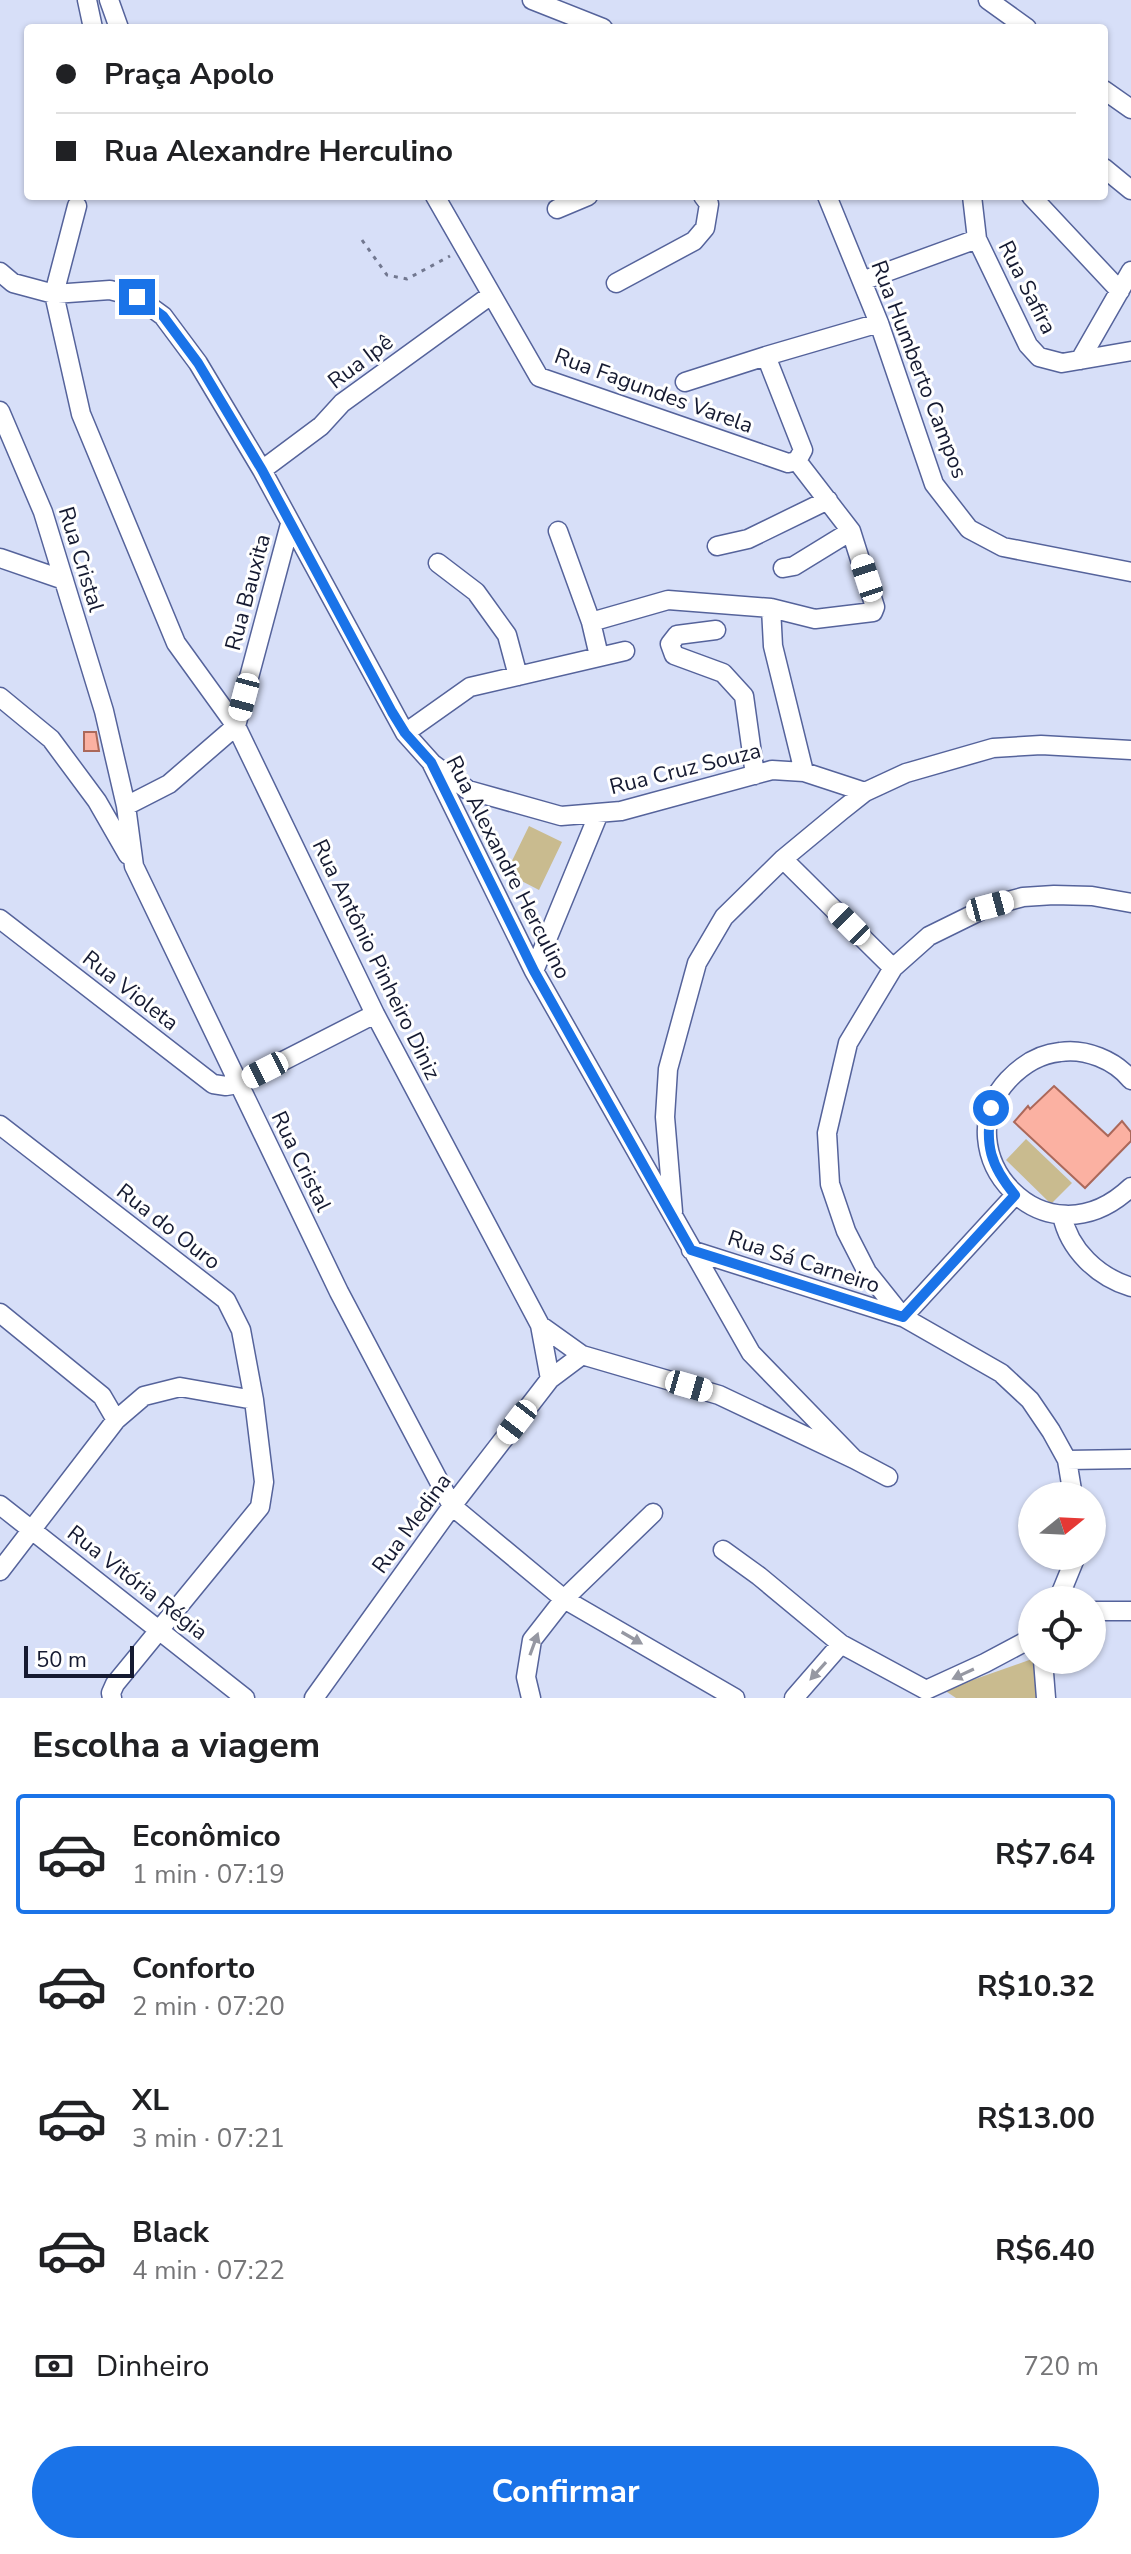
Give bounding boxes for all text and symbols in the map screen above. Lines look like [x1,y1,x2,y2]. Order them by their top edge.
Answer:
text: Praça Apolo [104,54,274,95]
text: Rua Alexandre Herculino [104,131,453,172]
street label: Rua Safira [991,236,1063,339]
street label: Rua Humberto Campos [864,256,975,483]
route end [119,279,155,315]
street label: Rua Ipê [322,327,399,396]
street label: Rua Fagundes Varela [550,341,757,441]
street label: Rua Cristal [51,503,111,616]
street label: Rua Bauxita [218,531,278,654]
car [848,551,886,605]
car [226,671,262,723]
street label: Rua Cruz Souza [606,736,764,802]
street label: Rua Alexandre Herculino [439,751,578,984]
street label: Rua Antônio Pinheiro Diniz [305,834,447,1085]
car [964,888,1016,924]
car [824,899,874,949]
street label: Rua Violeta [76,944,185,1038]
car [238,1048,292,1092]
route start [973,1090,1009,1126]
street label: Rua Cristal [264,1106,339,1217]
street label: Rua do Ouro [110,1177,227,1277]
street label: Rua Sá Carneiro [724,1223,884,1301]
car [663,1368,715,1404]
car [493,1396,541,1448]
street label: Rua Medina [365,1467,458,1580]
north arrow [1018,1482,1106,1570]
map controls [1018,1482,1106,1674]
street label: Rua Vitória Régia [61,1518,214,1647]
button: locate [1018,1586,1106,1674]
one-way arrow [621,1631,643,1645]
one-way arrow [528,1632,541,1656]
scale bar [24,1642,134,1678]
text: 50 m [36,1645,87,1675]
one-way arrow [809,1662,827,1681]
one-way arrow [951,1667,974,1680]
text: Escolha a viagem [32,1721,320,1770]
text: Econômico [132,1816,281,1857]
icon: car [36,1818,108,1890]
text: R$7.64 [995,1834,1095,1875]
text: 1 min · 07:19 [132,1857,285,1892]
text: Conforto [132,1948,255,1989]
icon: car [36,1950,108,2022]
text: R$10.32 [977,1966,1095,2007]
text: 2 min · 07:20 [132,1989,285,2024]
text: XL [132,2080,169,2121]
icon: car [36,2082,108,2154]
text: R$13.00 [977,2098,1095,2139]
text: 3 min · 07:21 [132,2121,285,2156]
text: Black [132,2212,209,2253]
icon: car [36,2214,108,2286]
text: R$6.40 [995,2230,1095,2271]
text: 4 min · 07:22 [132,2253,285,2288]
icon: cash [32,2344,76,2388]
text: Dinheiro [96,2346,209,2387]
text: 720 m [1023,2349,1099,2384]
button: Confirmar [32,2446,1099,2538]

